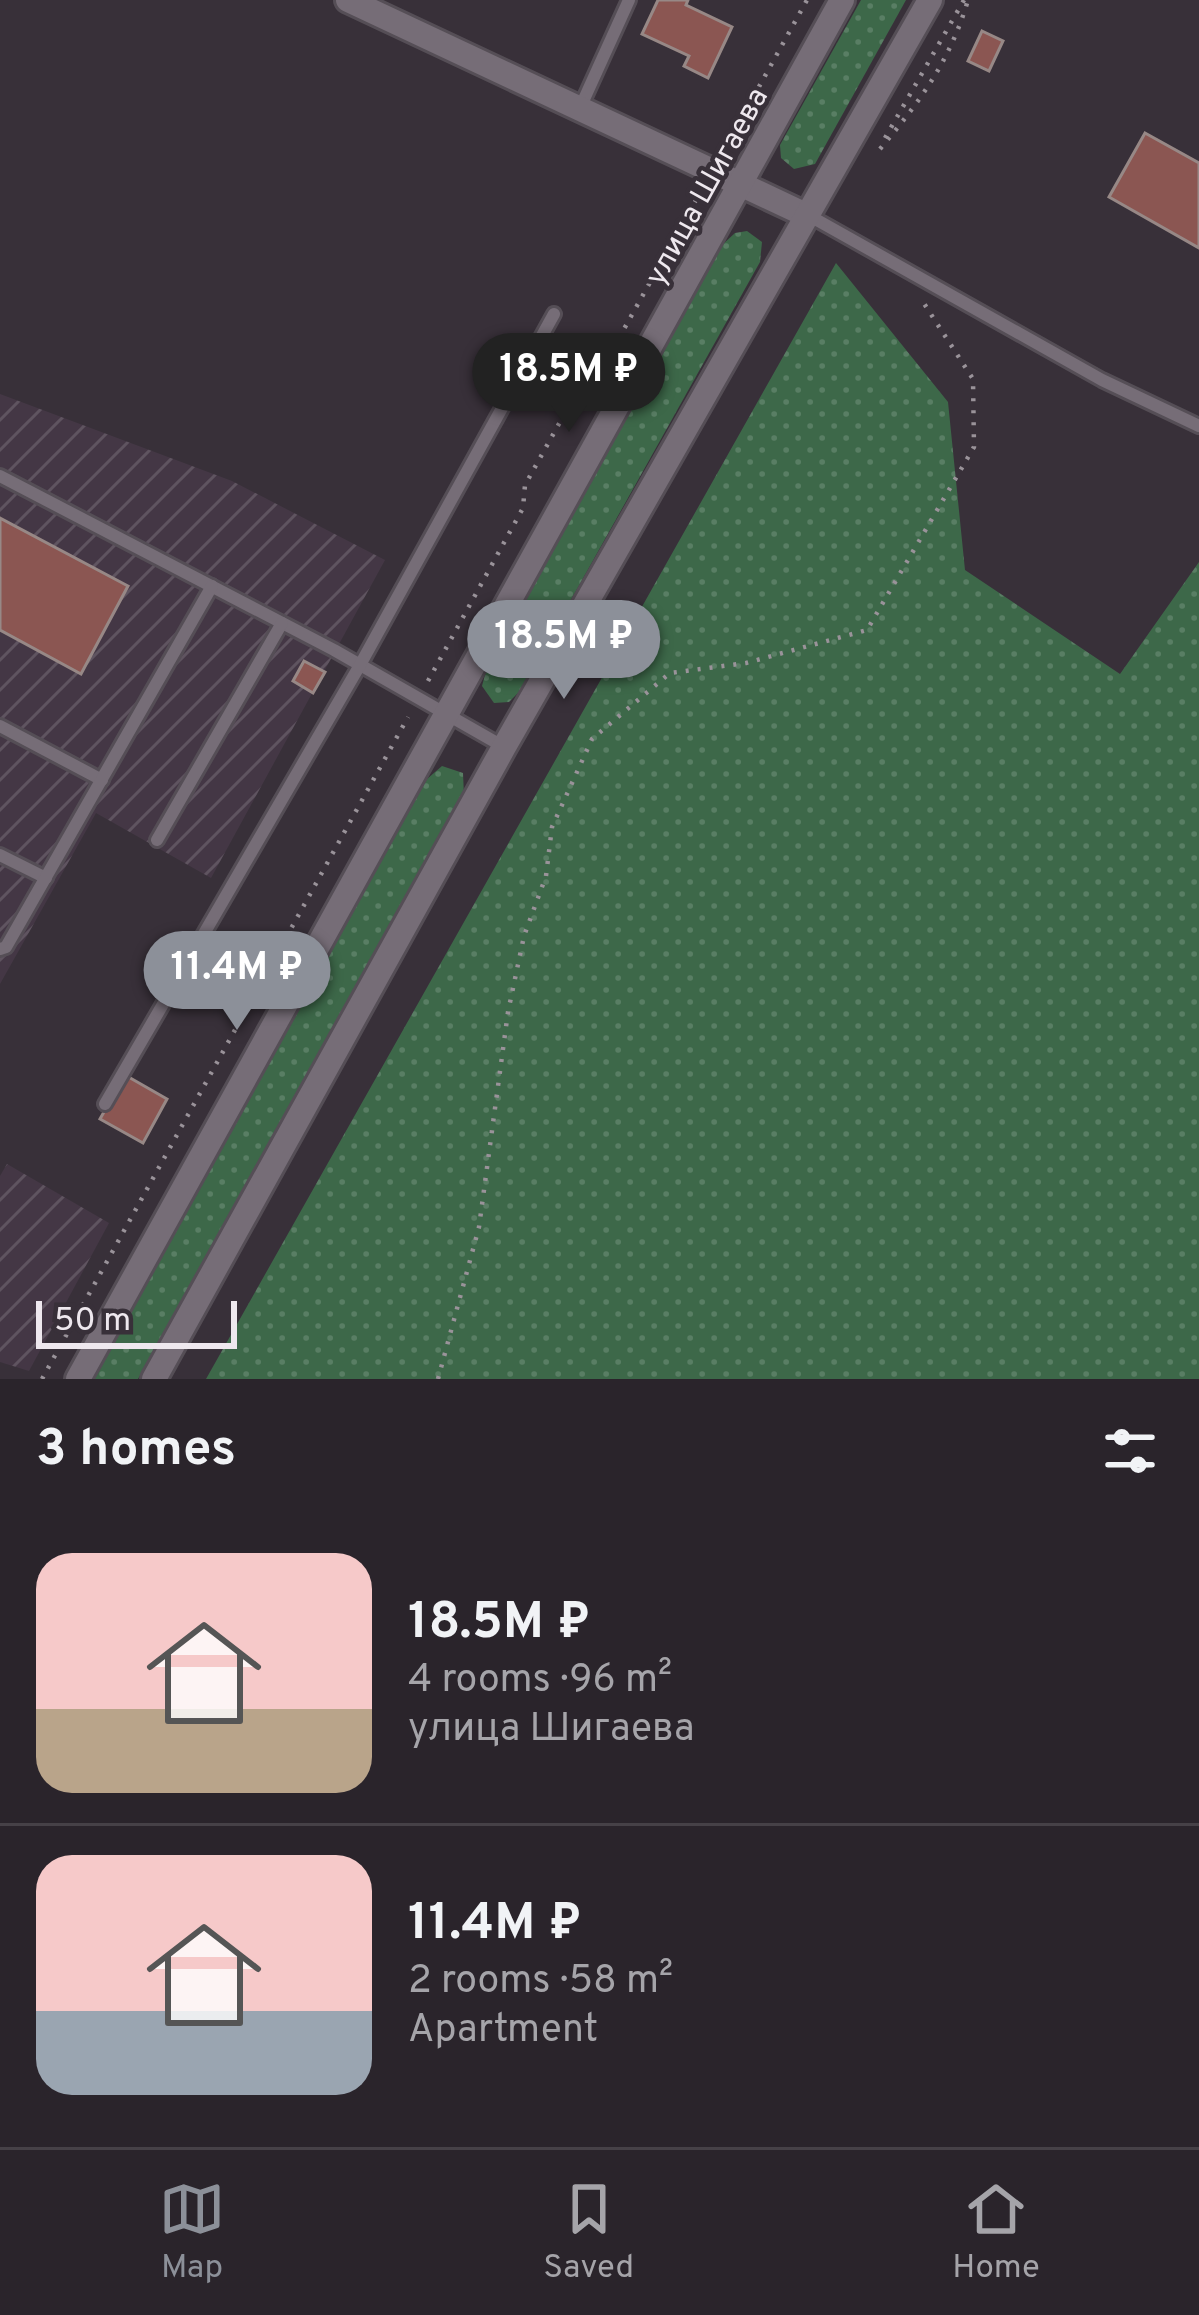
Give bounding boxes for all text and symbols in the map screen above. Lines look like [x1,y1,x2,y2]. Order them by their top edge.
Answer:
street label: улица Шигаева [639,82,778,293]
pin: 18.5M ₽ [458,333,680,435]
text: 18.5M ₽ [499,347,639,396]
pin: 18.5M ₽ [453,600,675,702]
text: 18.5M ₽ [494,614,634,663]
pin: 11.4M ₽ [126,931,348,1033]
text: 11.4M ₽ [171,945,303,994]
scale bar [36,1295,237,1348]
text: 50 m [54,1301,131,1343]
icon: filters [1097,1418,1163,1484]
text: 3 homes [36,1419,236,1484]
text: 18.5M ₽ [408,1592,590,1657]
icon: home [132,1601,276,1745]
text: 4 rooms · 96 m² [408,1657,672,1706]
text: улица Шигаева [408,1706,695,1755]
text: 11.4M ₽ [408,1893,582,1958]
icon: home [132,1903,276,2047]
text: 2 rooms · 58 m² [408,1958,673,2007]
text: Apartment [408,2007,598,2056]
tab: Map [159,2176,225,2290]
tab: Saved [543,2176,634,2290]
tab: Home [952,2176,1040,2290]

